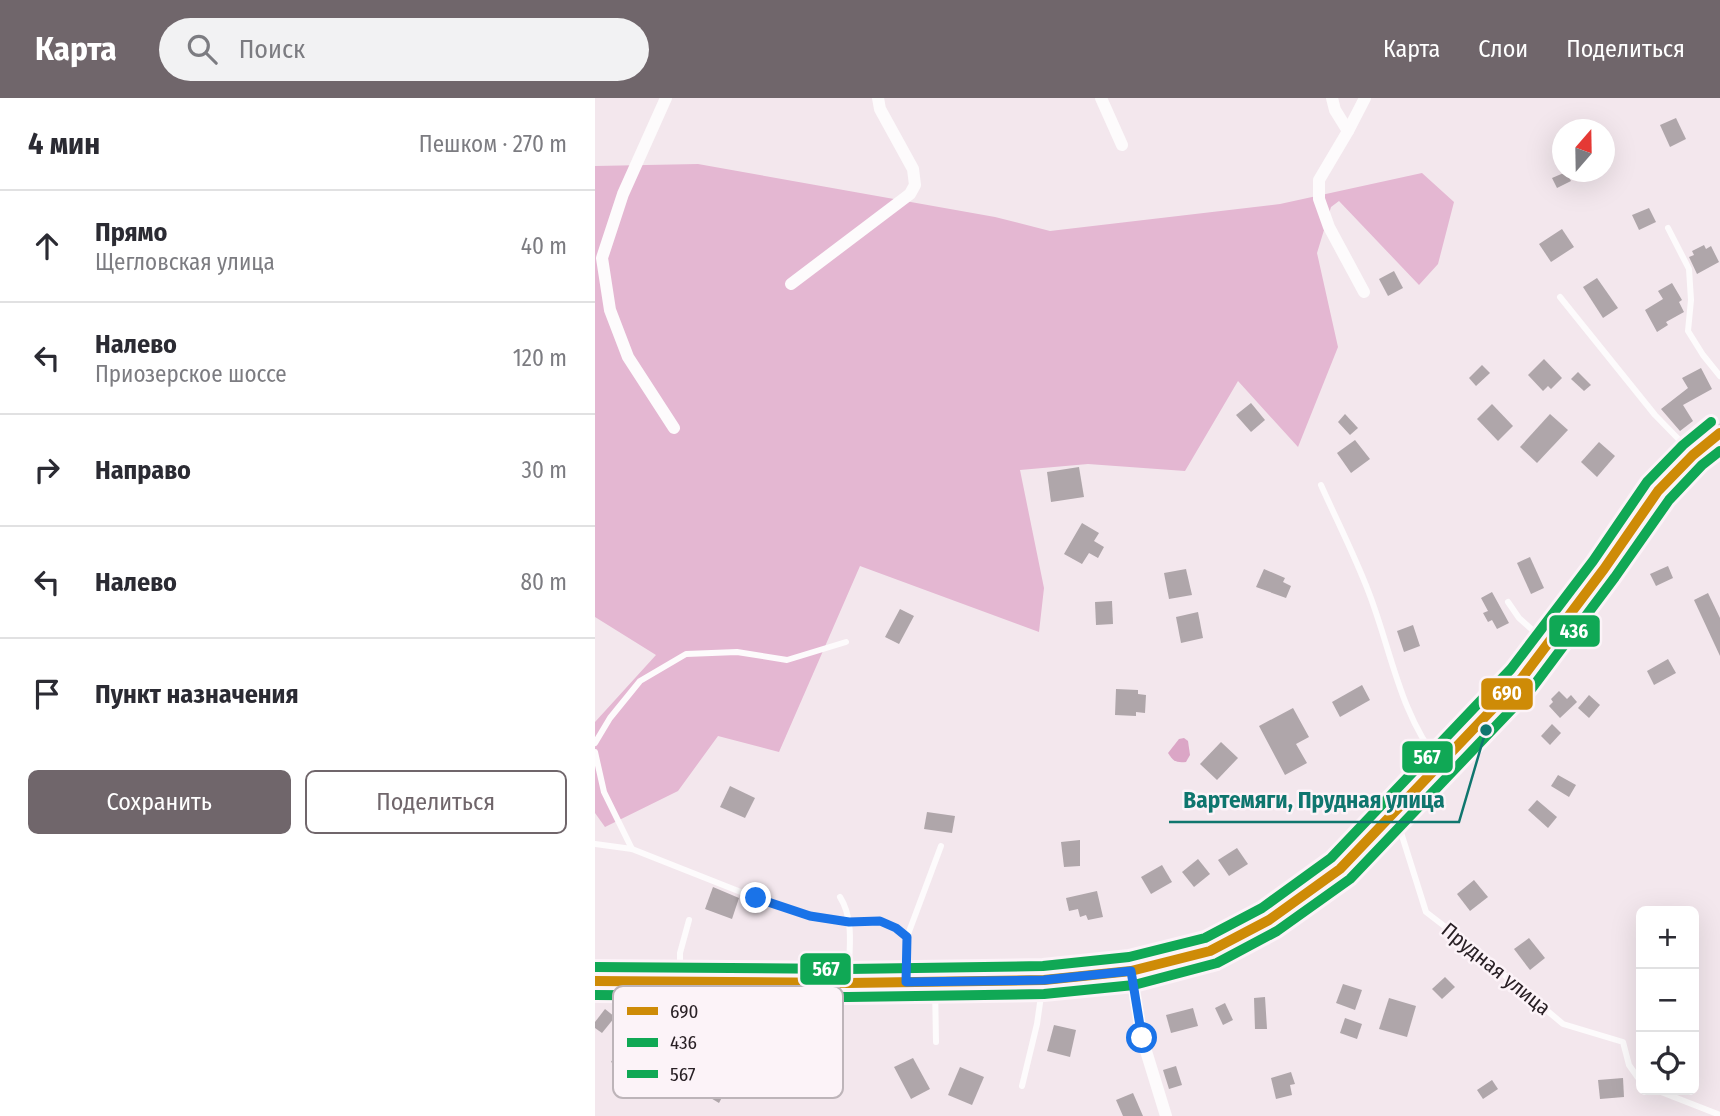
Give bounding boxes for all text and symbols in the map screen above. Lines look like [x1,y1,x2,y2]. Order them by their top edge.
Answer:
search box [159,18,649,81]
text: Карта [35,29,117,69]
icon: search [183,30,221,68]
text: Поиск [239,34,305,65]
text: Карта [1383,35,1440,63]
text: Слои [1478,35,1528,63]
text: Поделиться [1566,35,1685,63]
north arrow [1552,119,1615,182]
text: 4 мин [28,126,100,162]
text: Пешком · 270 m [419,130,567,158]
text: Прямо [95,217,167,248]
icon: ahead [28,227,66,265]
text: 40 m [521,232,567,260]
text: Щегловская улица [95,248,275,276]
text: Налево [95,329,177,360]
icon: left [28,339,66,377]
text: 120 m [513,344,567,372]
text: Приозерское шоссе [95,360,287,388]
icon: right [28,451,66,489]
text: Направо [95,455,191,486]
text: 30 m [522,456,567,484]
icon: left [28,563,66,601]
text: Налево [95,567,177,598]
text: 80 m [520,568,567,596]
line badge: 436 [1548,614,1601,648]
text: 436 [1560,620,1588,643]
icon: arrive [28,675,66,713]
line badge: 690 [1480,677,1534,711]
text: Пункт назначения [95,679,299,710]
text: 690 [1492,682,1522,705]
line badge: 567 [1401,740,1454,774]
text: 567 [1413,746,1441,769]
button: Сохранить [28,770,291,834]
button: Поделиться [305,770,567,834]
callout: Вартемяги, Прудная улица [1169,778,1459,822]
text: Вартемяги, Прудная улица [1183,786,1445,814]
route end [740,882,771,913]
map controls [1636,906,1699,1095]
button: + [1636,906,1699,969]
street label: Прудная улица [1436,917,1556,1021]
line badge: 567 [799,952,852,986]
text: 567 [812,958,840,981]
button: − [1636,969,1699,1032]
legend [613,986,843,1098]
text: 690 [670,1000,698,1023]
route start [1126,1022,1157,1053]
text: 436 [670,1031,697,1054]
button: locate [1636,1032,1699,1095]
text: 567 [670,1063,696,1086]

